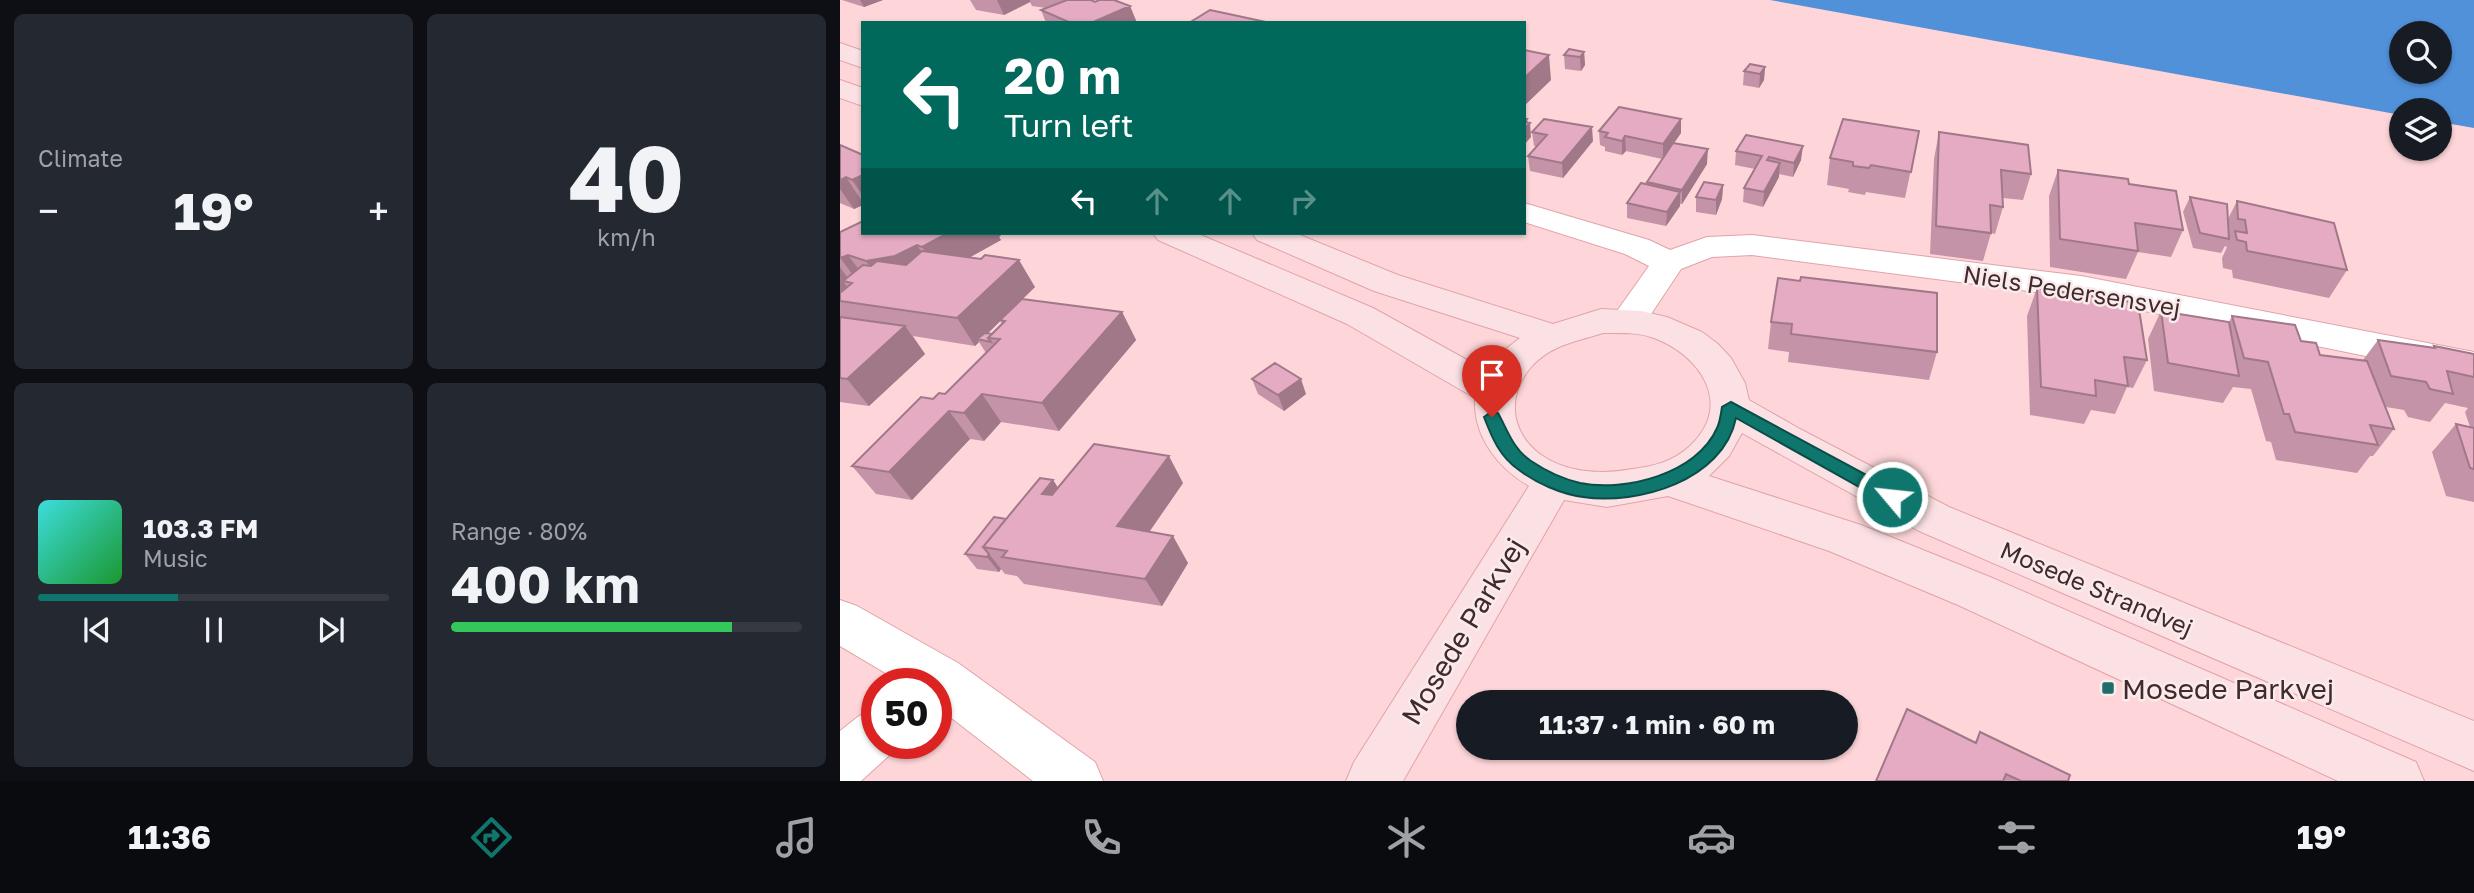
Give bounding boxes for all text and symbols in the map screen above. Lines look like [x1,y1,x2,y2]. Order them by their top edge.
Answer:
map controls [2389,21,2452,161]
button: search [2389,21,2452,84]
text: 20 m [1004,46,1121,105]
icon: left [889,49,980,140]
button: layers [2389,98,2452,161]
text: Turn left [1004,106,1133,144]
text: 40 [568,123,685,232]
text: Climate [38,144,123,172]
text: 19° [173,179,254,241]
icon: left [1065,182,1103,220]
icon: ahead [1138,182,1176,220]
icon: ahead [1211,182,1249,220]
icon: right [1284,182,1322,220]
text: − [38,188,59,233]
text: + [368,188,389,233]
text: km/h [597,223,656,251]
street label: Niels Pedersensvej [1961,258,2183,322]
pin [1462,345,1522,417]
icon: arrive [1473,356,1511,394]
position arrow [1855,460,1929,534]
text: 103.3 FM [143,513,258,544]
text: Range · 80% [451,517,587,545]
street label: Mosede Parkvej [1394,532,1532,730]
street label: Mosede Strandvej [1996,534,2198,642]
text: Music [143,544,208,572]
text: 400 km [451,552,640,614]
icon: previous [78,611,116,649]
icon: pause [195,611,233,649]
icon: next [312,611,350,649]
speed limit sign: 50 [861,668,952,759]
place label: Mosede Parkvej [2122,672,2334,705]
marker: Mosede Parkvej [2100,680,2116,696]
text: 11:37 · 1 min · 60 m [1539,709,1775,740]
icon: directions [467,813,516,862]
icon: music [772,813,821,862]
icon: phone [1077,813,1126,862]
icon: climate [1382,813,1431,862]
icon: car [1687,813,1736,862]
icon: filters [1992,813,2041,862]
text: 11:36 [128,818,211,856]
text: 19° [2297,818,2346,856]

